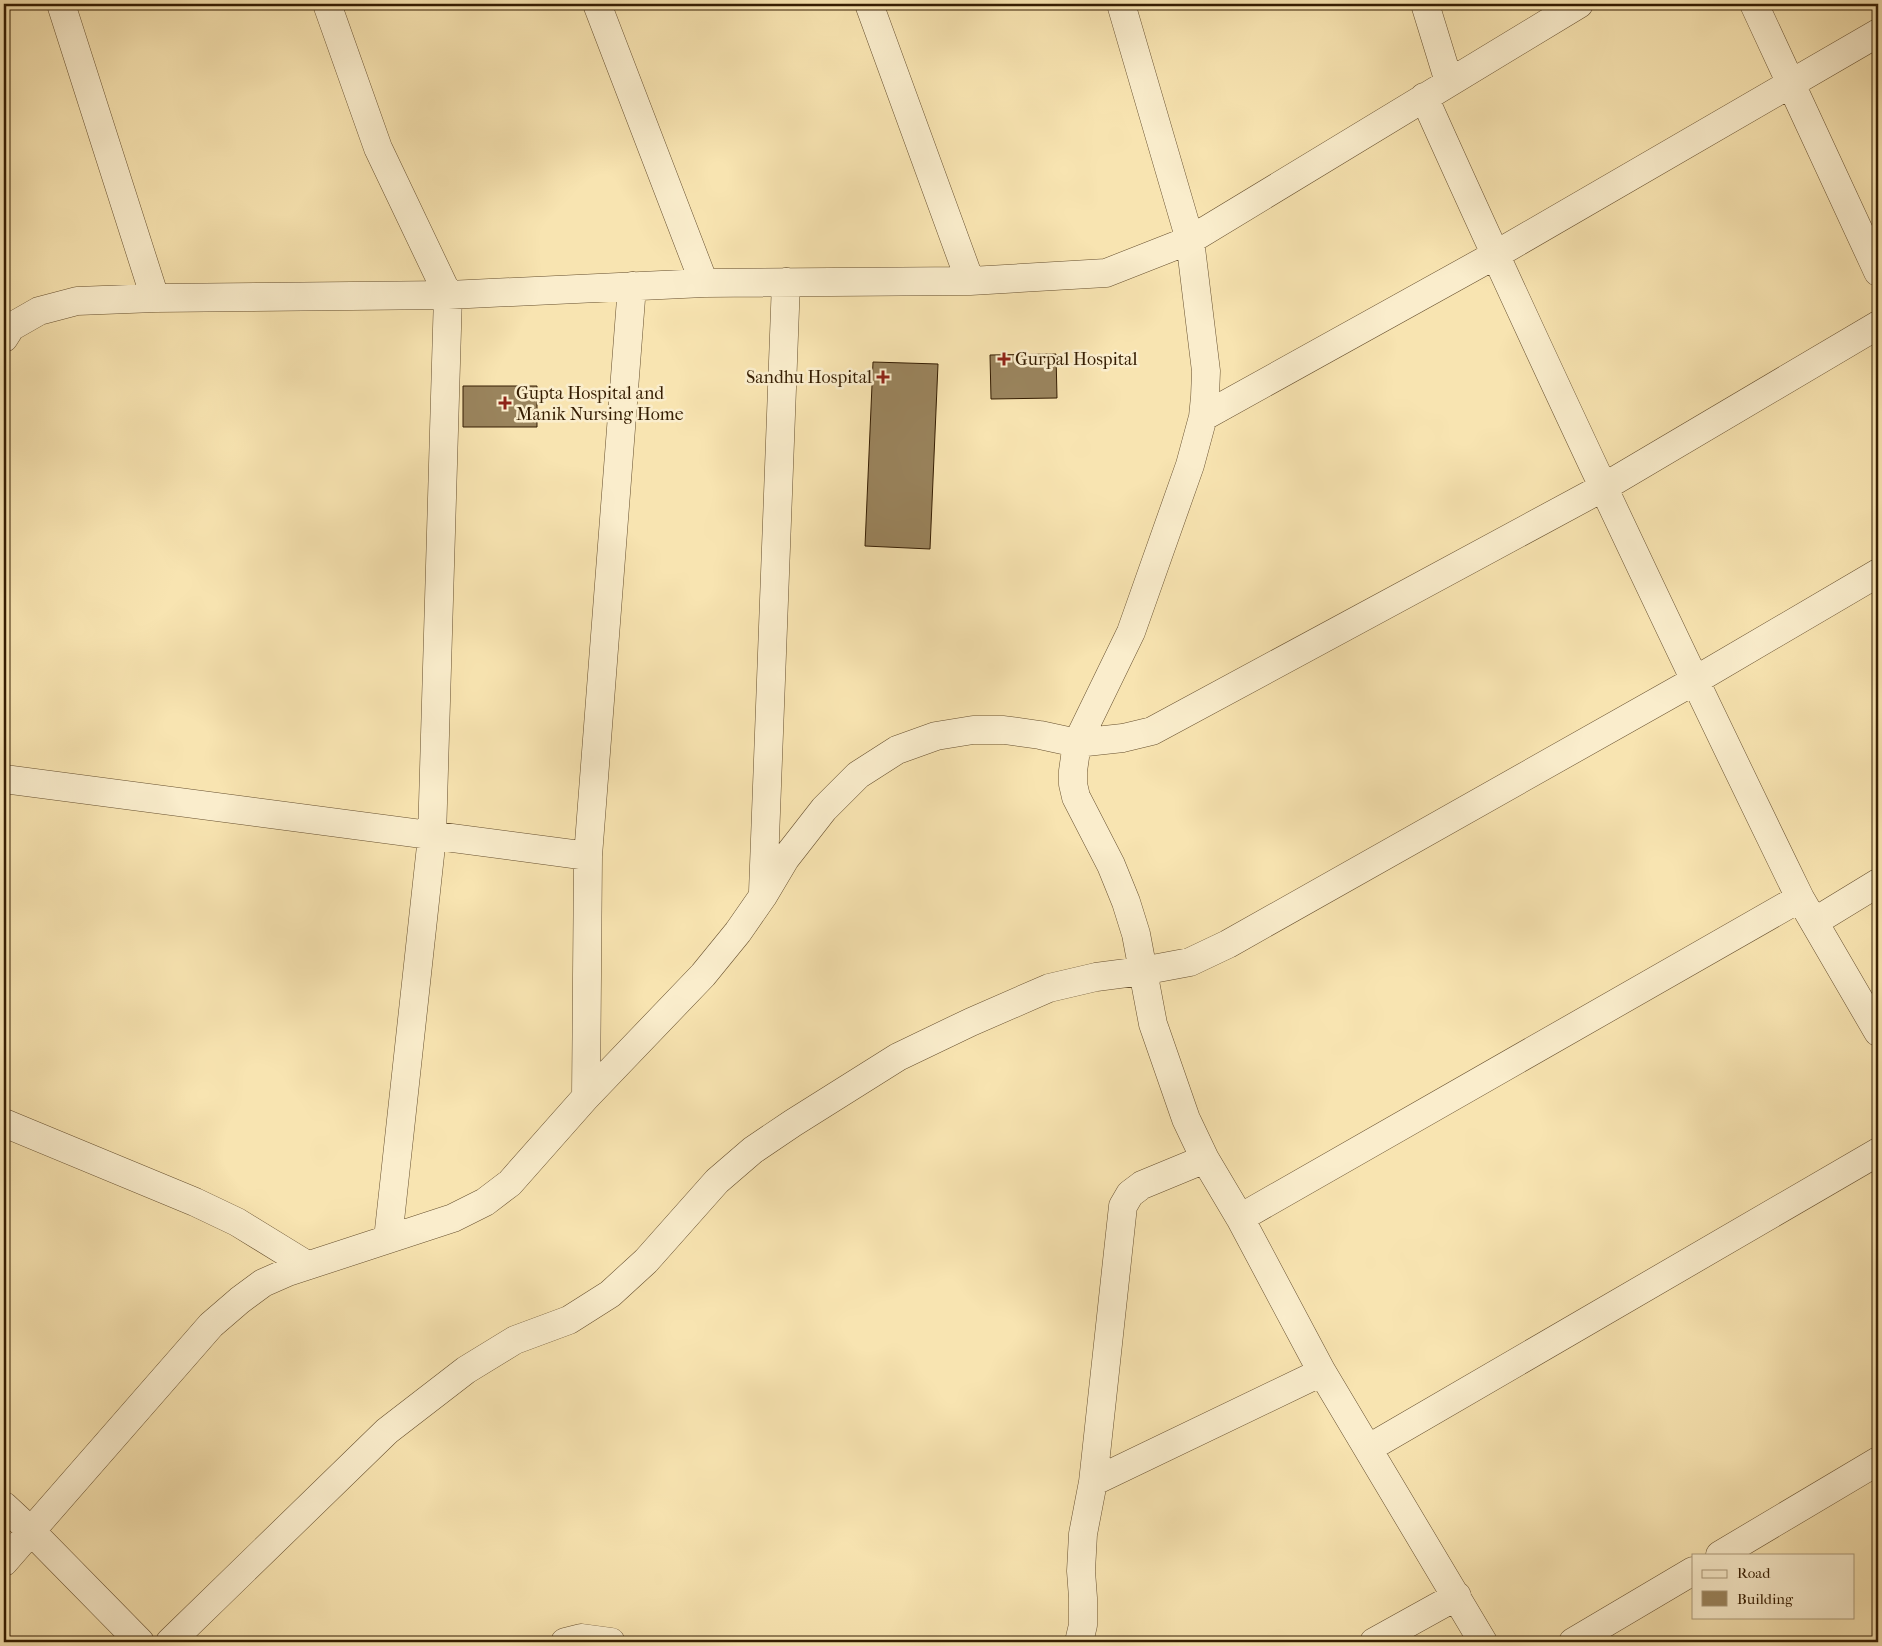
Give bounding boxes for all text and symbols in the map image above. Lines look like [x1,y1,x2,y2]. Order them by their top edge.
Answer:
place label: Gurpal Hospital [1015,349,1137,370]
marker: Gurpal Hospital [997,352,1011,366]
place label: Sandhu Hospital [746,367,872,388]
marker: Sandhu Hospital [876,370,890,384]
place label: Gupta Hospital and Manik Nursing Home [516,383,684,425]
marker: Gupta Hospital and Manik Nursing Home [498,396,512,410]
legend [1692,1554,1854,1618]
text: Road [1737,1564,1771,1582]
text: Building [1737,1590,1794,1608]

